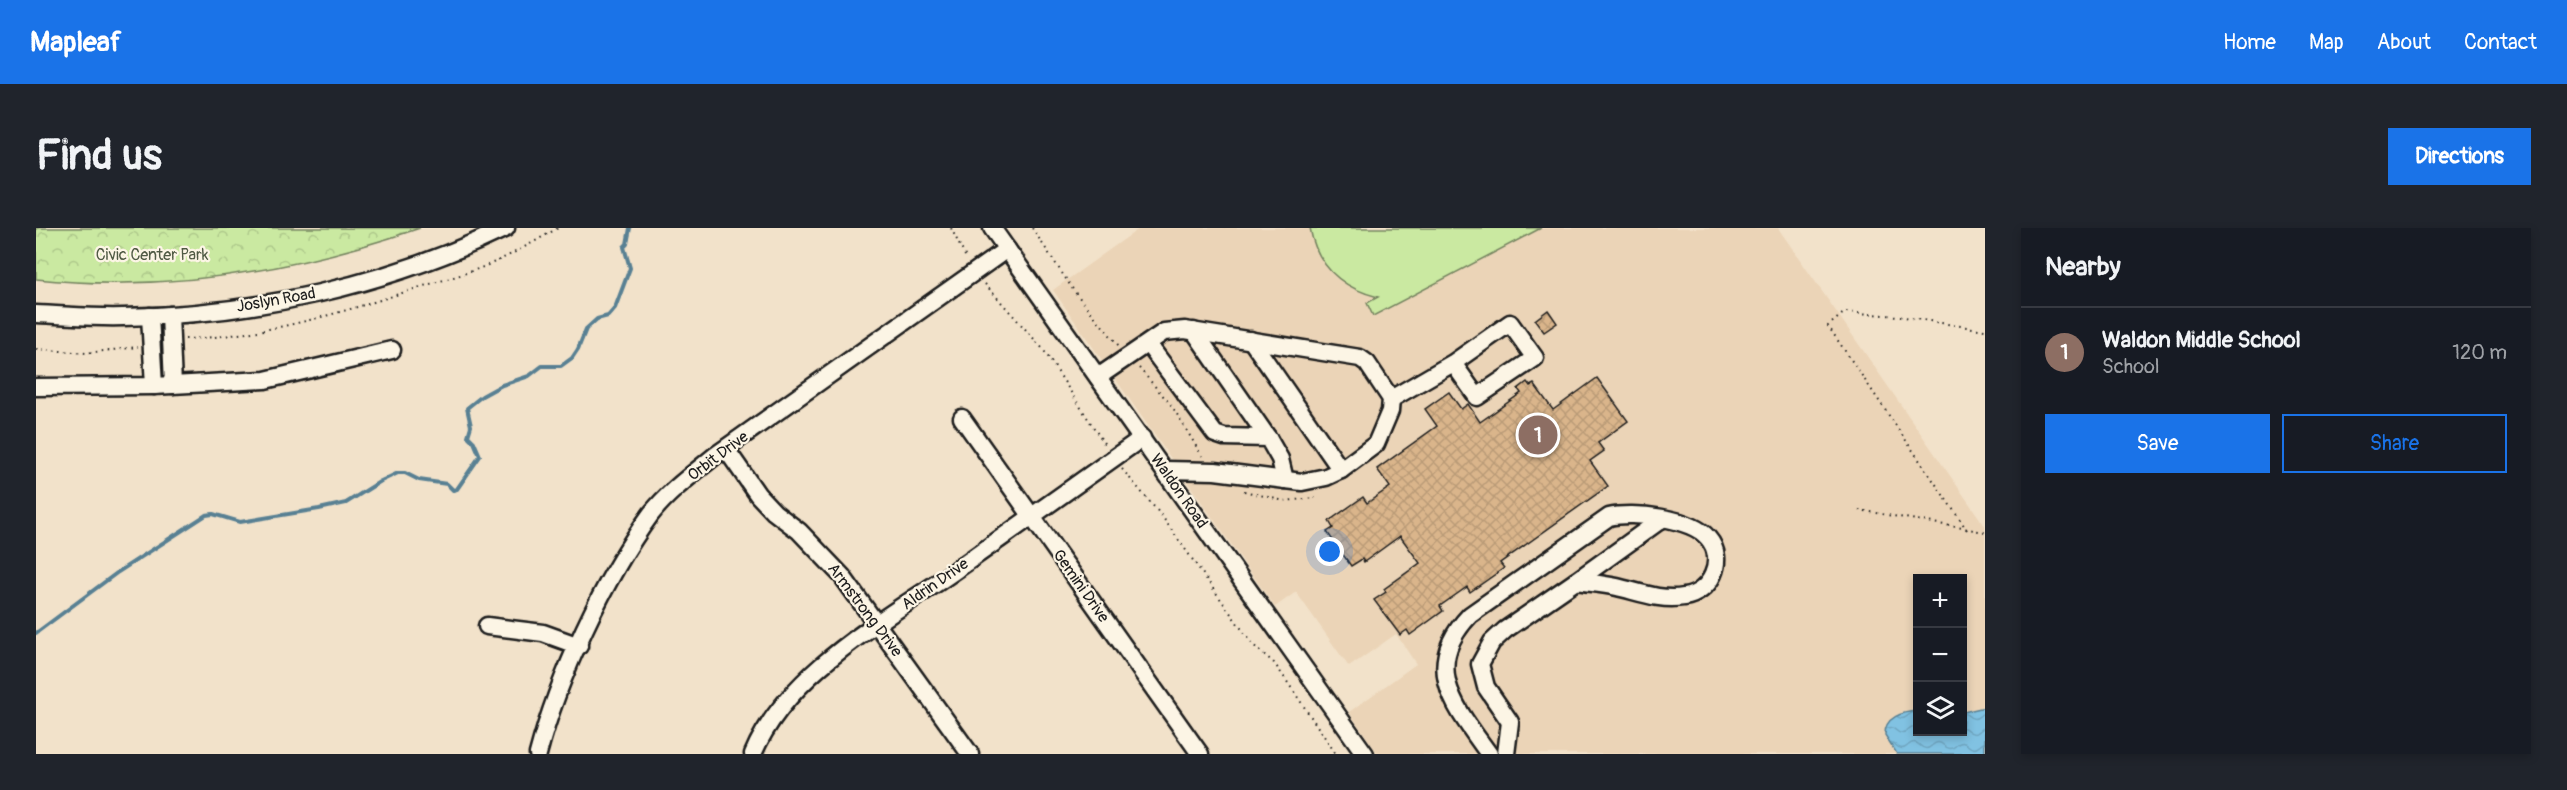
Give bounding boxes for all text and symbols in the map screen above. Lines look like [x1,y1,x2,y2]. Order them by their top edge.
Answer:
text: Mapleaf [30,25,121,60]
text: Home [2223,29,2276,56]
text: Map [2309,29,2344,56]
text: About [2377,29,2431,56]
text: Contact [2464,29,2537,56]
button: Directions [2388,128,2531,185]
text: Find us [36,130,162,182]
park label: Civic Center Park [96,245,209,265]
text: Nearby [2045,251,2121,283]
street label: Joslyn Road [235,283,317,317]
text: Waldon Middle School [2102,326,2301,354]
text: 1 [2061,340,2068,365]
text: 120 m [2452,340,2507,365]
text: School [2102,354,2159,379]
pin: 1 [1518,412,1558,458]
button: Save [2045,414,2270,473]
button: Share [2282,414,2507,473]
street label: Orbit Drive [684,427,752,485]
street label: Waldon Road [1146,450,1212,532]
your location [1315,537,1344,566]
street label: Gemini Drive [1048,546,1114,627]
street label: Aldrin Drive [898,554,972,614]
street label: Armstrong Drive [823,559,907,661]
map controls [1913,574,1967,736]
button: + [1913,574,1967,628]
button: − [1913,628,1967,682]
button: layers [1913,682,1967,736]

